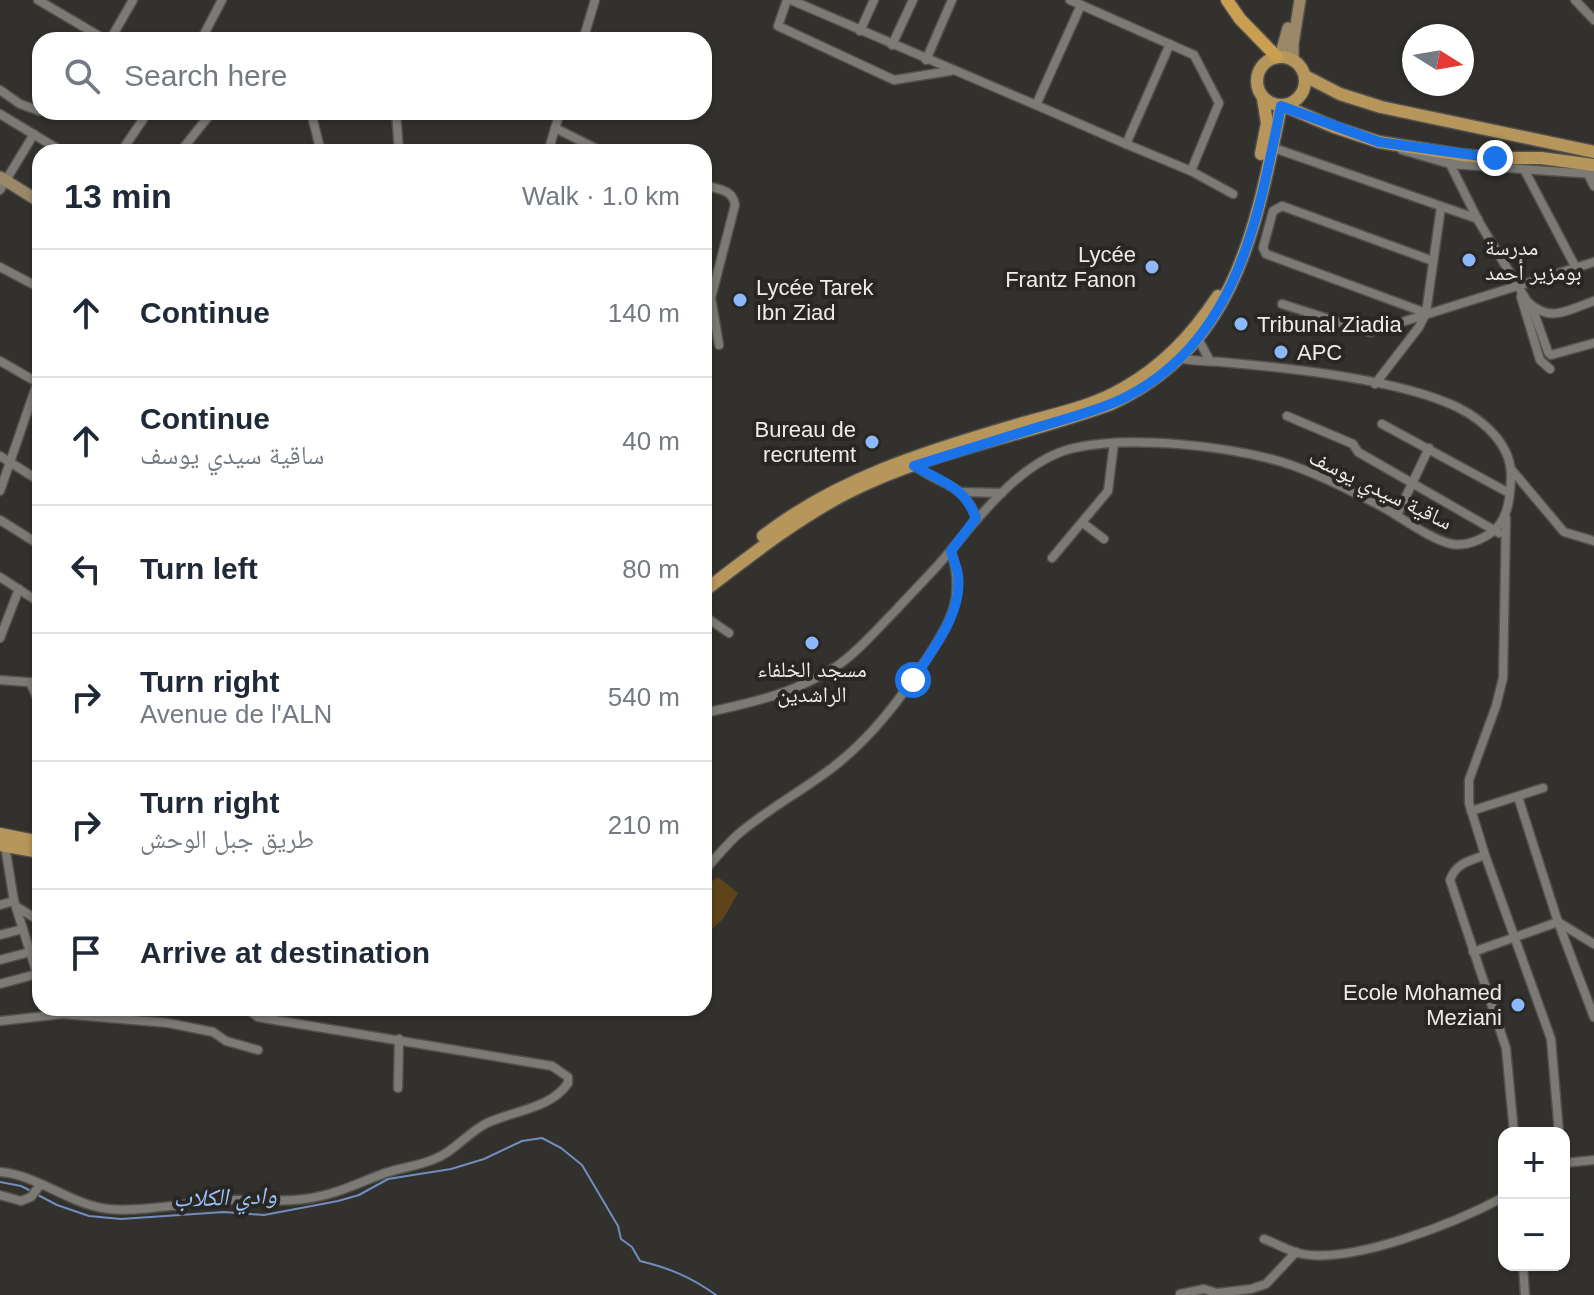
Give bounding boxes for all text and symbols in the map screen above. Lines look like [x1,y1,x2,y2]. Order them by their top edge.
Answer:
north arrow [1402,24,1474,96]
search box [32,32,712,120]
icon: search [60,54,104,98]
text: Search here [124,59,287,92]
route end [1477,140,1513,176]
text: 13 min [64,177,172,215]
text: Walk · 1.0 km [522,181,680,211]
place label: مدرسة بومزير أحمد [1485,235,1582,285]
place label: Lycée Frantz Fanon [1005,242,1136,292]
marker: مدرسة بومزير أحمد [1460,251,1478,269]
marker: Lycée Frantz Fanon [1143,258,1161,276]
place label: Lycée Tarek Ibn Ziad [756,275,874,325]
icon: ahead [64,291,108,335]
marker: Lycée Tarek Ibn Ziad [731,291,749,309]
text: Continue [140,296,270,329]
text: 140 m [608,298,680,328]
place label: Tribunal Ziadia [1257,312,1402,337]
marker: Tribunal Ziadia [1232,315,1250,333]
place label: APC [1297,340,1342,365]
marker: APC [1272,343,1290,361]
text: Continue [140,402,270,435]
place label: Bureau de recrutemt [754,417,856,467]
icon: ahead [64,419,108,463]
text: 40 m [622,426,680,456]
marker: Bureau de recrutemt [863,433,881,451]
text: ساقية سيدي يوسف [140,440,324,470]
street label: ساقية سيدي يوسف [1303,444,1456,539]
icon: left [64,547,108,591]
text: Turn left [140,552,258,585]
text: 80 m [622,554,680,584]
marker: مسجد الخلفاء الراشدين [803,634,821,652]
place label: مسجد الخلفاء الراشدين [757,657,867,708]
route start [895,662,931,698]
text: Turn right [140,665,279,698]
icon: right [64,675,108,719]
text: 540 m [608,682,680,712]
text: Avenue de l'ALN [140,699,332,729]
text: Turn right [140,786,279,819]
icon: right [64,803,108,847]
text: 210 m [608,810,680,840]
text: طريق جبل الوحش [140,824,314,854]
icon: arrive [64,931,108,975]
text: Arrive at destination [140,936,430,969]
place label: Ecole Mohamed Meziani [1343,980,1502,1030]
marker: Ecole Mohamed Meziani [1509,996,1527,1014]
map controls [1498,1127,1570,1271]
button: + [1498,1127,1570,1199]
water label: وادي الكلاب [173,1181,277,1218]
button: − [1498,1199,1570,1271]

